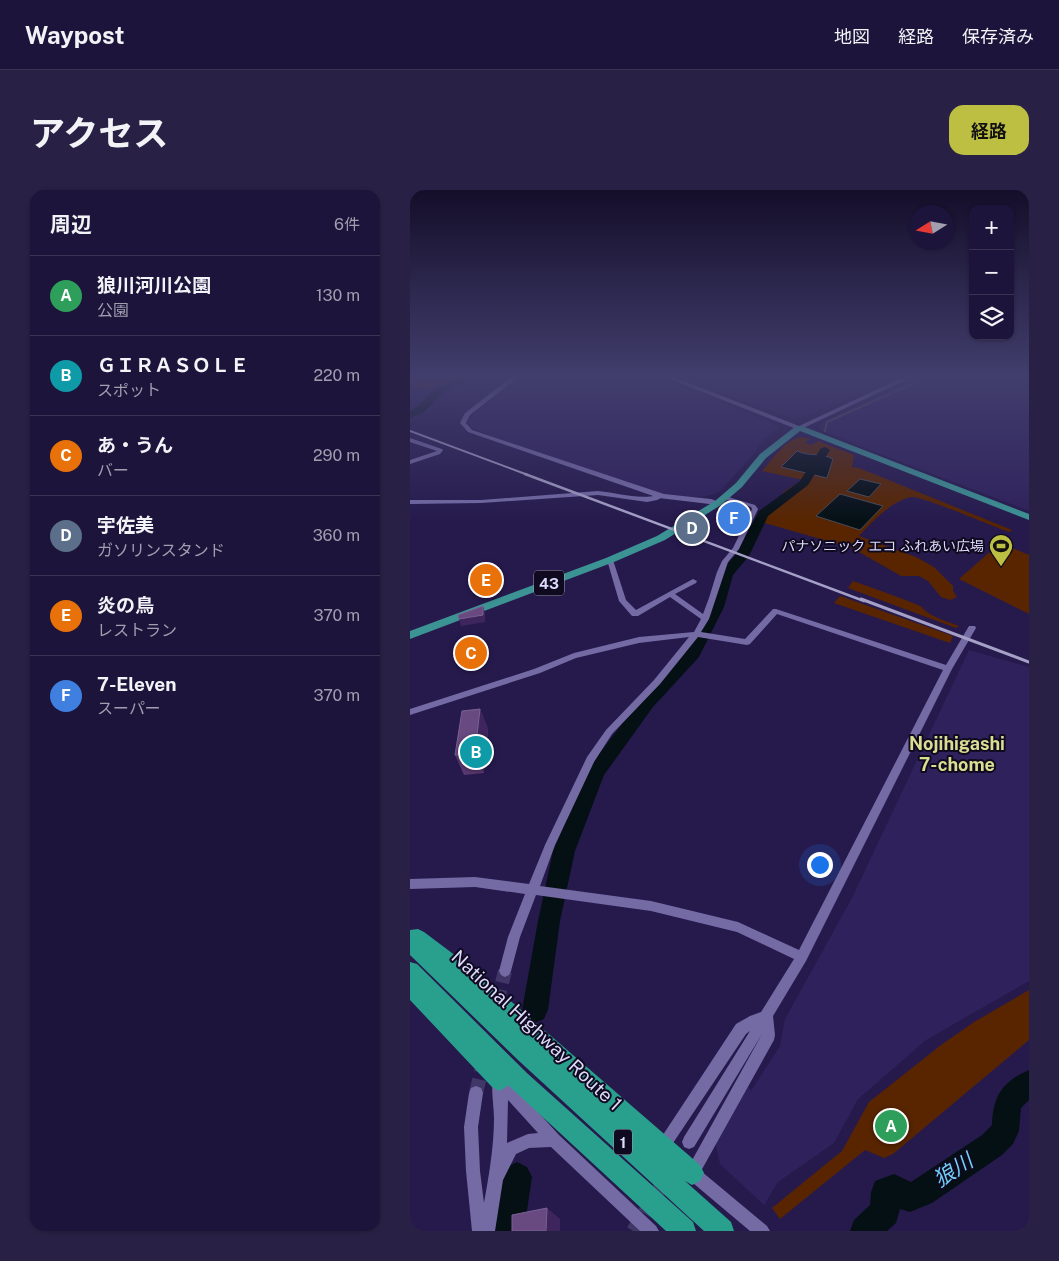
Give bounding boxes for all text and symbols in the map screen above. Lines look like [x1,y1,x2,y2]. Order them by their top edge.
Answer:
text: Waypost [25,21,125,49]
text: 地図 [834,26,870,47]
text: 経路 [898,26,934,47]
text: 保存済み [962,26,1034,47]
button: 経路 [949,105,1029,155]
text: アクセス [30,113,168,154]
north arrow [909,205,954,250]
map controls [969,205,1014,340]
button: + [969,205,1014,250]
text: 周辺 [50,212,92,237]
text: 6件 [334,215,360,234]
button: − [969,250,1014,295]
text: 狼川河川公園 [97,274,211,296]
text: A [60,286,72,305]
text: 130 m [316,286,360,305]
button: layers [969,295,1014,340]
text: 公園 [97,301,129,320]
text: ＧＩＲＡＳＯＬＥ [97,354,249,376]
text: B [61,366,71,385]
text: 220 m [313,366,360,385]
text: スポット [97,381,161,400]
text: あ・うん [97,434,173,456]
text: C [60,446,72,465]
text: 290 m [313,446,360,465]
text: バー [97,461,129,480]
pin: F [718,499,750,537]
pin: D [676,509,708,547]
text: 宇佐美 [97,514,154,536]
text: D [60,526,72,545]
text: 360 m [313,526,360,545]
sports icon: パナソニック エコ ふれあい広場 [988,533,1014,567]
place label: パナソニック エコ ふれあい広場 [781,538,984,554]
text: ガソリンスタンド [97,541,225,560]
pin: E [470,561,502,599]
road number: 43 [534,570,564,596]
text: 炎の鳥 [97,594,154,616]
text: E [61,606,71,625]
text: 370 m [313,606,360,625]
text: レストラン [97,621,177,640]
pin: C [455,634,487,672]
text: 7-Eleven [97,673,176,695]
text: F [61,686,71,705]
text: 370 m [313,686,360,705]
text: スーパー [97,699,161,718]
pin: B [460,733,492,771]
district label: Nojihigashi 7-chome [909,733,1005,775]
your location [807,852,833,878]
street label: National Highway Route 1 [447,945,627,1115]
pin: A [875,1107,907,1145]
road number: 1 [614,1130,632,1154]
water label: 狼川 [929,1147,979,1192]

